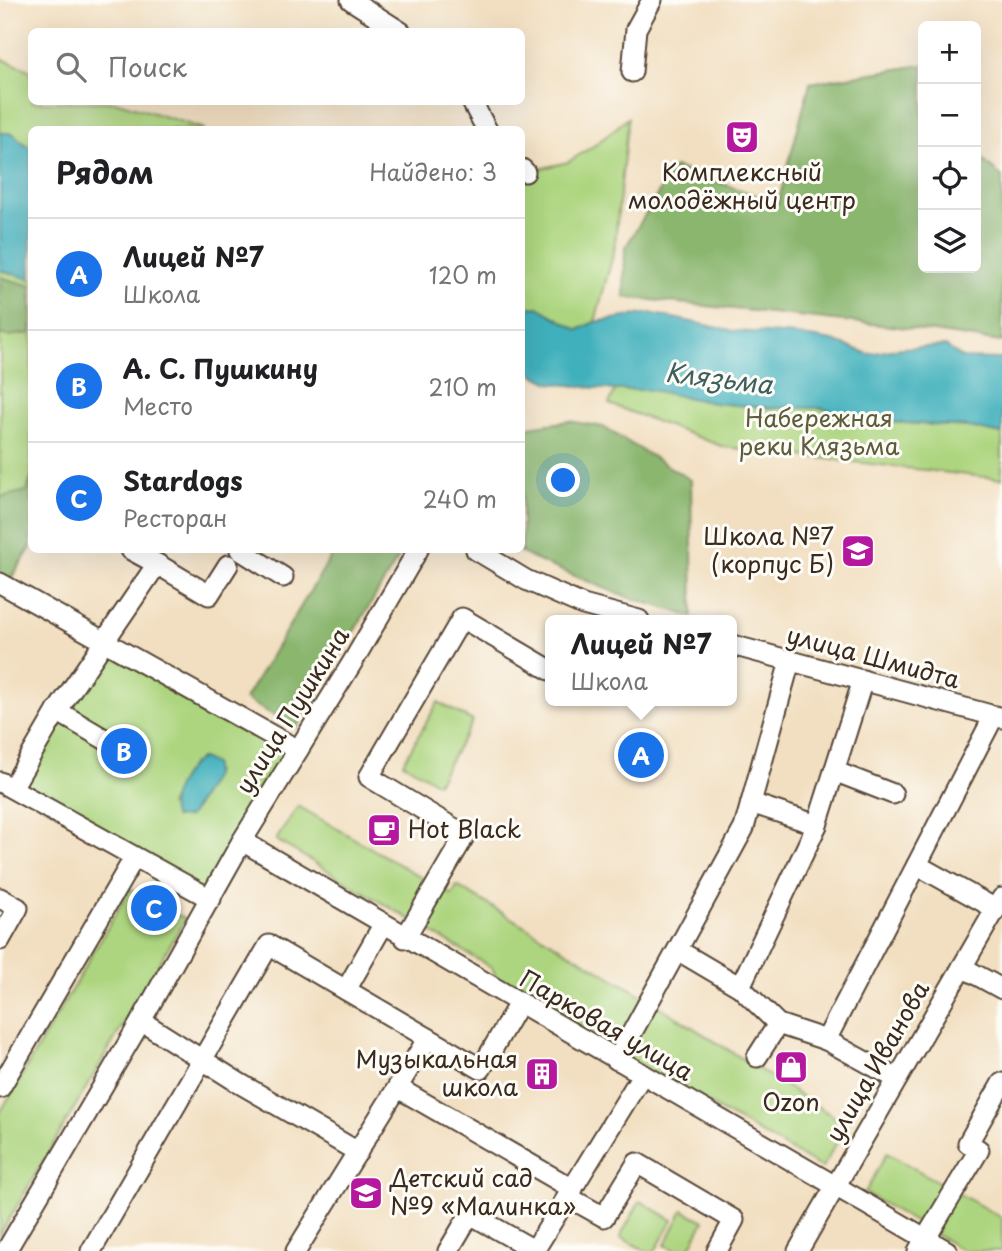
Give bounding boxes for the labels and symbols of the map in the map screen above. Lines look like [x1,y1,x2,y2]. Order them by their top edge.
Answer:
theatre icon: Комплексный молодёжный центр [723,118,761,156]
place label: Комплексный молодёжный центр [628,153,856,217]
water label: Клязьма [663,352,776,404]
park label: Набережная реки Клязьма [739,399,900,463]
your location [546,463,580,497]
place label: Школа №7 (корпус Б) [703,517,834,581]
school or university icon: Школа №7 (корпус Б) [839,532,877,570]
street label: улица Шмидта [783,616,964,697]
street label: улица Пушкина [226,620,357,800]
pin: B [101,725,147,777]
pin: A [618,729,664,781]
place label: Hot Black [408,810,521,846]
cafe icon: Hot Black [365,811,403,849]
pin: C [131,882,177,934]
street label: Парковая улица [513,960,701,1089]
street label: улица Иванова [815,974,937,1148]
place label: Музыкальная школа [356,1040,518,1104]
shop icon: Ozon [772,1048,810,1086]
building icon: Музыкальная школа [523,1055,561,1093]
place label: Ozon [762,1083,820,1119]
place label: Детский сад №9 «Малинка» [389,1159,576,1223]
school or university icon: Детский сад №9 «Малинка» [347,1174,385,1212]

